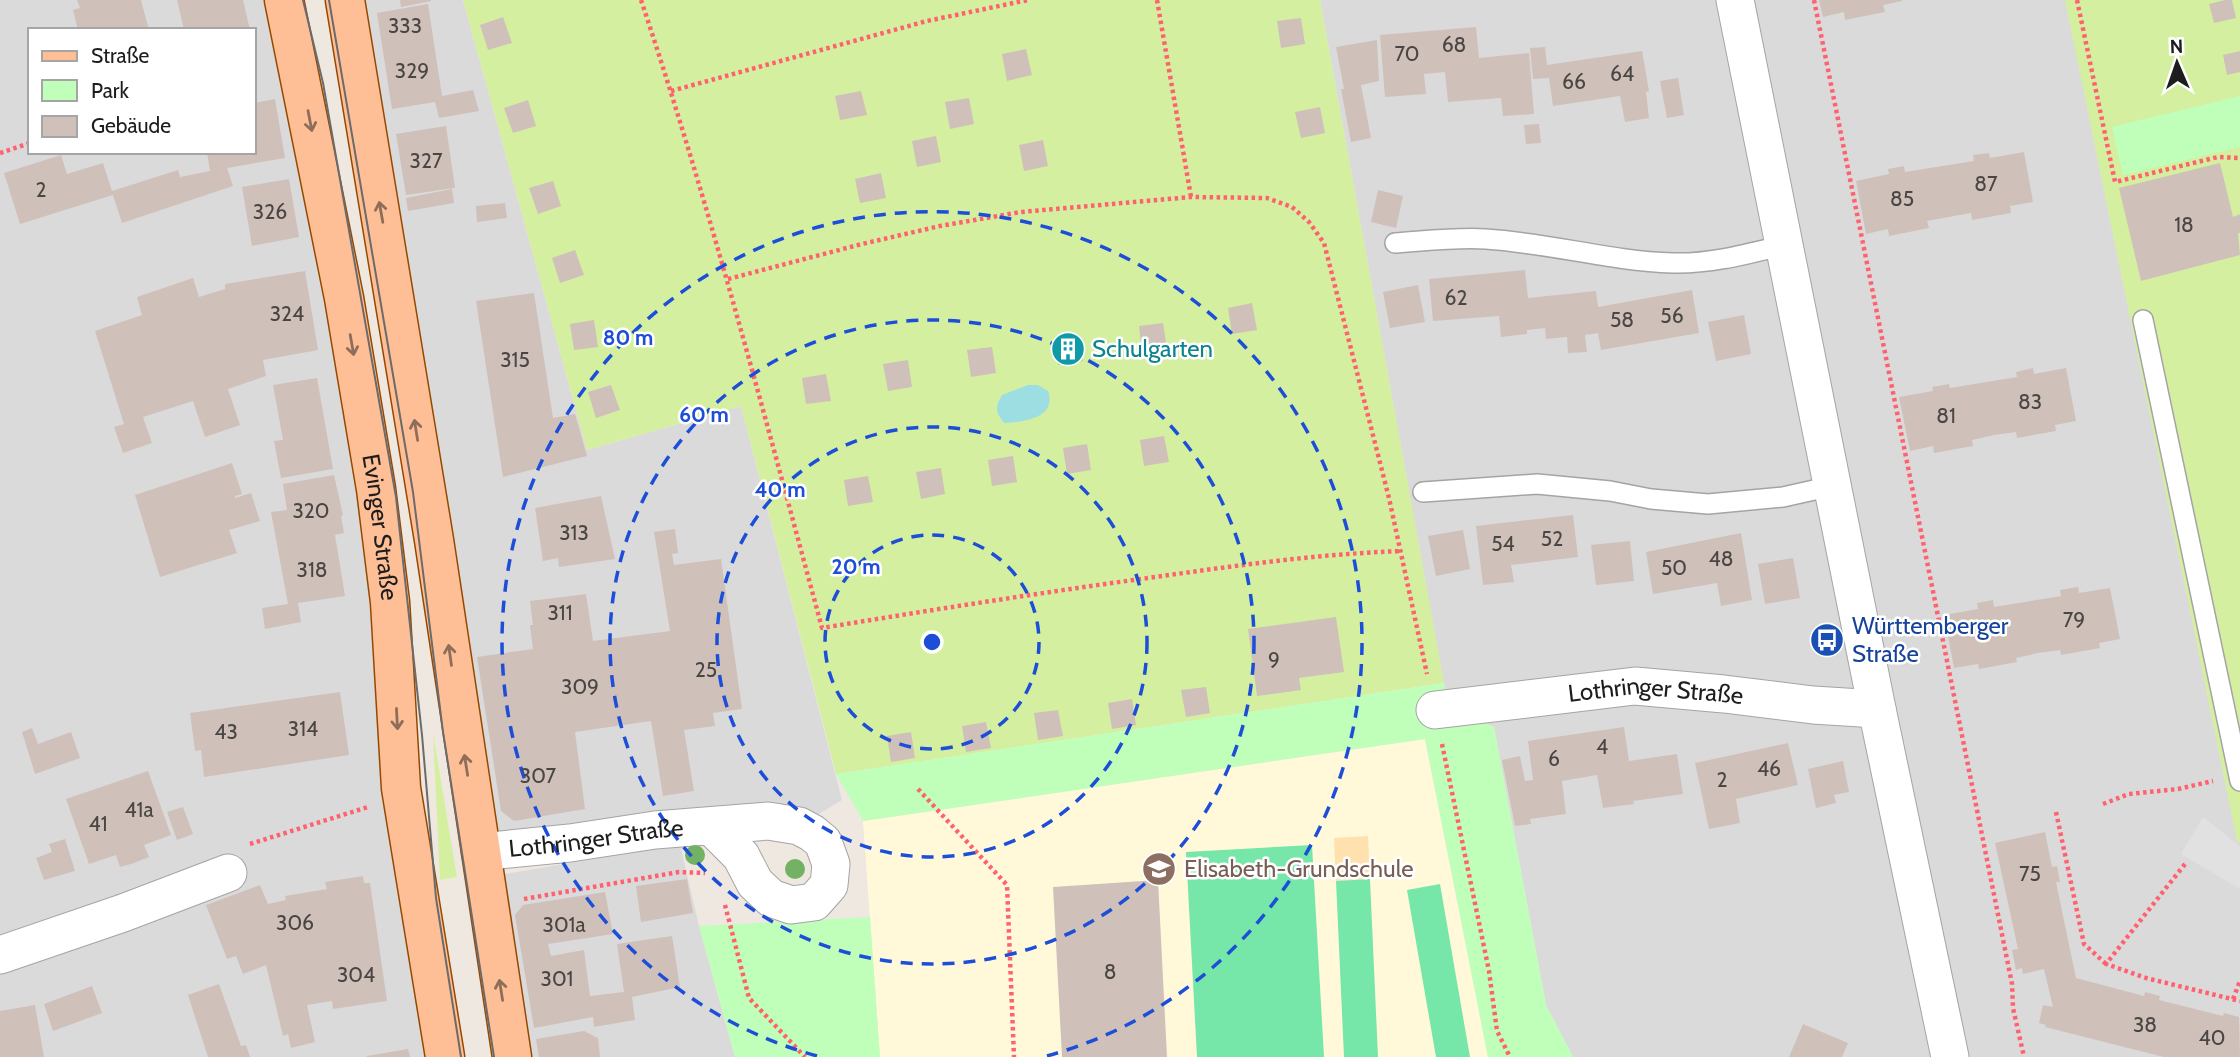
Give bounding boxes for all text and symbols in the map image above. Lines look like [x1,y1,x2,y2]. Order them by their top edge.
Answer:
house number: 333 [388,13,422,38]
legend [28,28,256,154]
north arrow [2142,28,2212,98]
house number: 68 [1442,32,1466,57]
text: N [2169,35,2184,58]
house number: 70 [1394,41,1420,66]
text: Straße [91,43,150,68]
house number: 329 [395,58,429,83]
house number: 64 [1610,61,1634,86]
house number: 66 [1562,69,1586,94]
text: Park [91,78,129,103]
one-way arrow [303,109,317,132]
text: Gebäude [91,113,171,138]
house number: 327 [410,148,443,173]
house number: 87 [1974,171,1998,196]
house number: 2 [35,177,47,202]
house number: 85 [1890,186,1914,211]
house number: 326 [253,199,287,224]
one-way arrow [374,201,387,224]
house number: 18 [2174,212,2194,237]
house number: 62 [1445,285,1467,310]
house number: 324 [270,301,304,326]
house number: 56 [1660,303,1684,328]
house number: 58 [1610,307,1634,332]
text: 80 m [603,325,653,350]
building icon: Schulgarten [1049,330,1087,368]
one-way arrow [346,333,359,356]
place label: Schulgarten [1092,334,1213,363]
house number: 315 [500,347,530,372]
house number: 83 [2018,389,2042,414]
text: 60 m [679,402,729,427]
house number: 81 [1936,403,1956,428]
one-way arrow [410,419,423,442]
street label: Evinger Straße [356,452,405,602]
text: 40 m [755,477,805,502]
house number: 320 [292,498,330,523]
house number: 313 [559,520,589,545]
house number: 52 [1541,526,1563,551]
house number: 54 [1491,531,1515,556]
house number: 48 [1709,546,1733,571]
text: 20 m [832,554,880,579]
house number: 50 [1661,555,1687,580]
house number: 318 [297,557,327,582]
house number: 311 [547,600,573,625]
house number: 79 [2063,607,2085,632]
place label: Württemberger Straße [1852,611,2009,668]
bus stop icon: Württemberger Straße [1808,621,1846,659]
centre of rings [920,630,944,654]
one-way arrow [443,644,456,666]
house number: 9 [1268,647,1280,672]
house number: 25 [695,657,717,682]
street label: Lothringer Straße [1566,671,1745,710]
house number: 309 [561,674,599,699]
one-way arrow [391,707,404,730]
house number: 314 [288,716,318,741]
house number: 43 [214,719,238,744]
house number: 4 [1596,734,1608,759]
house number: 6 [1548,746,1560,771]
one-way arrow [459,754,472,777]
house number: 46 [1757,756,1781,781]
house number: 307 [520,763,557,788]
house number: 2 [1716,767,1728,792]
house number: 41a [124,797,154,822]
house number: 41 [89,811,107,836]
street label: Lothringer Straße [507,813,685,863]
school or university icon: Elisabeth-Grundschule [1140,850,1178,888]
place label: Elisabeth-Grundschule [1184,854,1414,883]
house number: 75 [2019,861,2041,886]
house number: 306 [276,910,314,935]
house number: 301a [543,912,585,937]
house number: 8 [1104,959,1116,984]
house number: 304 [337,962,375,987]
house number: 301 [541,966,573,991]
one-way arrow [494,979,507,1002]
house number: 38 [2133,1012,2157,1037]
house number: 40 [2199,1025,2225,1050]

